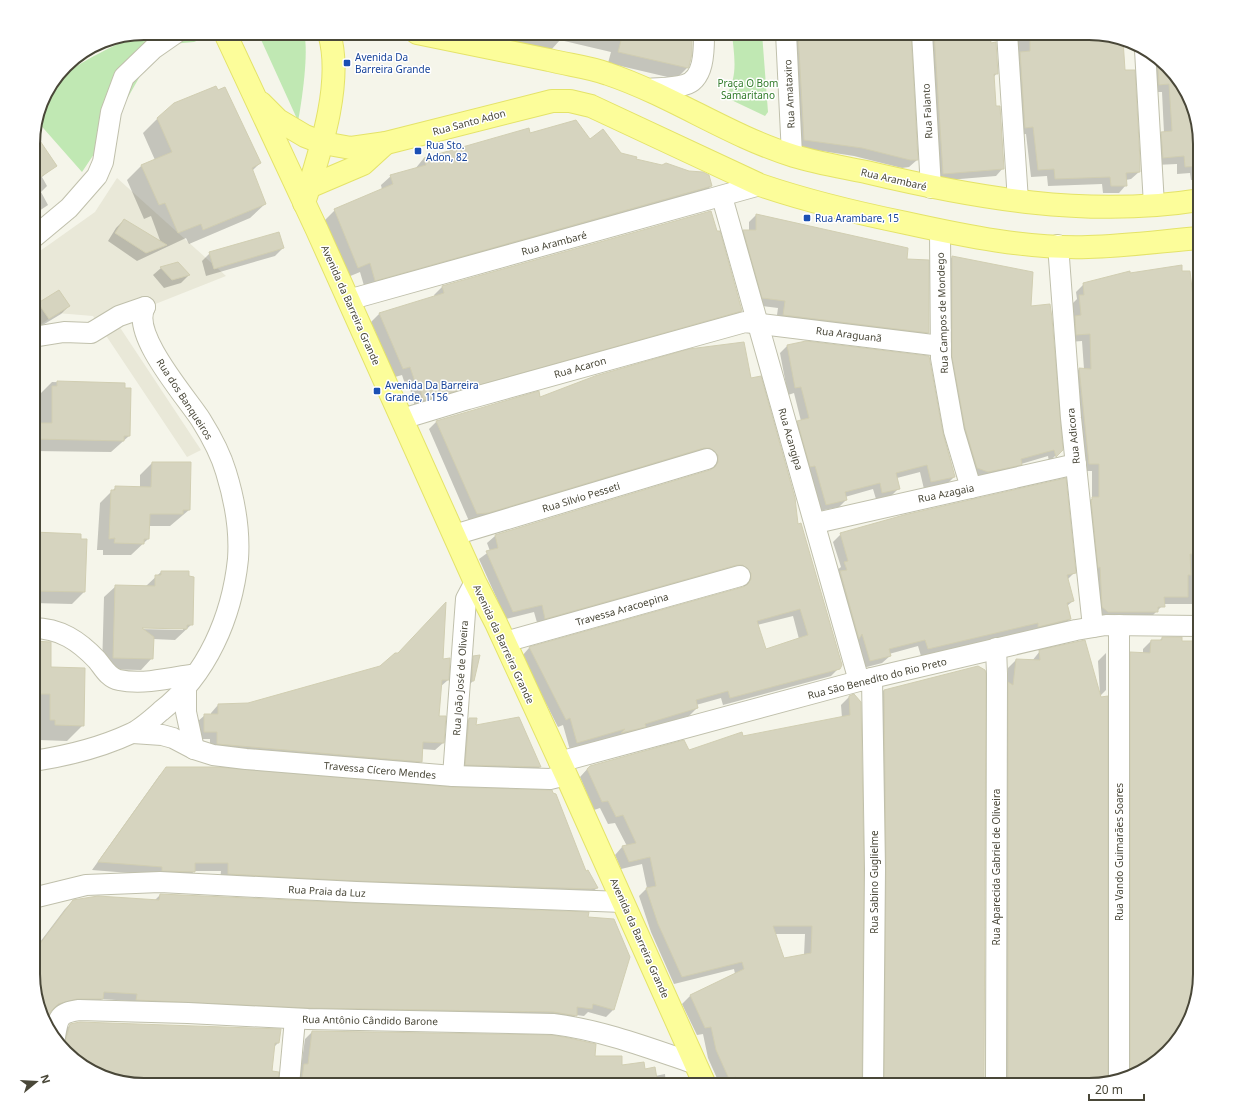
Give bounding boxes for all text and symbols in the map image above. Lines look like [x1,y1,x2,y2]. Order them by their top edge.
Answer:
place label: Avenida Da Barreira Grande [355,50,431,76]
marker: Avenida Da Barreira Grande [342,58,352,68]
street label: Rua Amataxiro [780,59,798,129]
park label: Praça O Bom Samaritano [718,76,778,102]
street label: Rua Falanto [919,83,935,139]
street label: Rua Santo Adon [431,106,507,138]
place label: Rua Sto. Adon, 82 [426,138,468,164]
marker: Rua Sto. Adon, 82 [413,146,423,156]
street label: Rua Arambaré [860,165,929,193]
place label: Rua Arambare, 15 [815,211,899,225]
marker: Rua Arambare, 15 [802,213,812,223]
street label: Rua Arambaré [520,227,589,258]
street label: Avenida da Barreira Grande [318,243,384,368]
street label: Rua Campos de Mondego [933,252,951,374]
street label: Rua Araguanã [815,323,883,345]
street label: Rua Acaron [552,353,608,381]
street label: Rua dos Banqueiros [154,356,217,442]
place label: Avenida Da Barreira Grande, 1156 [385,378,479,404]
marker: Avenida Da Barreira Grande, 1156 [372,386,382,396]
street label: Rua Acangipa [775,406,807,472]
street label: Rua Adicora [1063,407,1083,465]
street label: Rua Silvio Pesseti [540,479,622,515]
street label: Rua Azagaia [917,480,975,506]
street label: Avenida da Barreira Grande [470,582,538,706]
street label: Travessa Aracoepina [574,589,670,629]
street label: Rua João José de Oliveira [449,620,471,736]
street label: Rua São Benedito do Rio Preto [806,654,948,702]
street label: Travessa Cícero Mendes [323,758,437,782]
street label: Rua Vando Guimarães Soares [1112,783,1126,921]
street label: Rua Aparecida Gabriel de Oliveira [989,789,1003,945]
street label: Rua Sabino Guglielme [867,830,881,934]
street label: Avenida da Barreira Grande [607,876,673,1001]
street label: Rua Praia da Luz [288,882,366,900]
street label: Rua Antônio Cândido Barone [302,1012,438,1028]
north arrow [16,1062,56,1102]
text: N [37,1072,55,1085]
scale bar [1089,1076,1144,1102]
text: 20 m [1095,1081,1123,1098]

